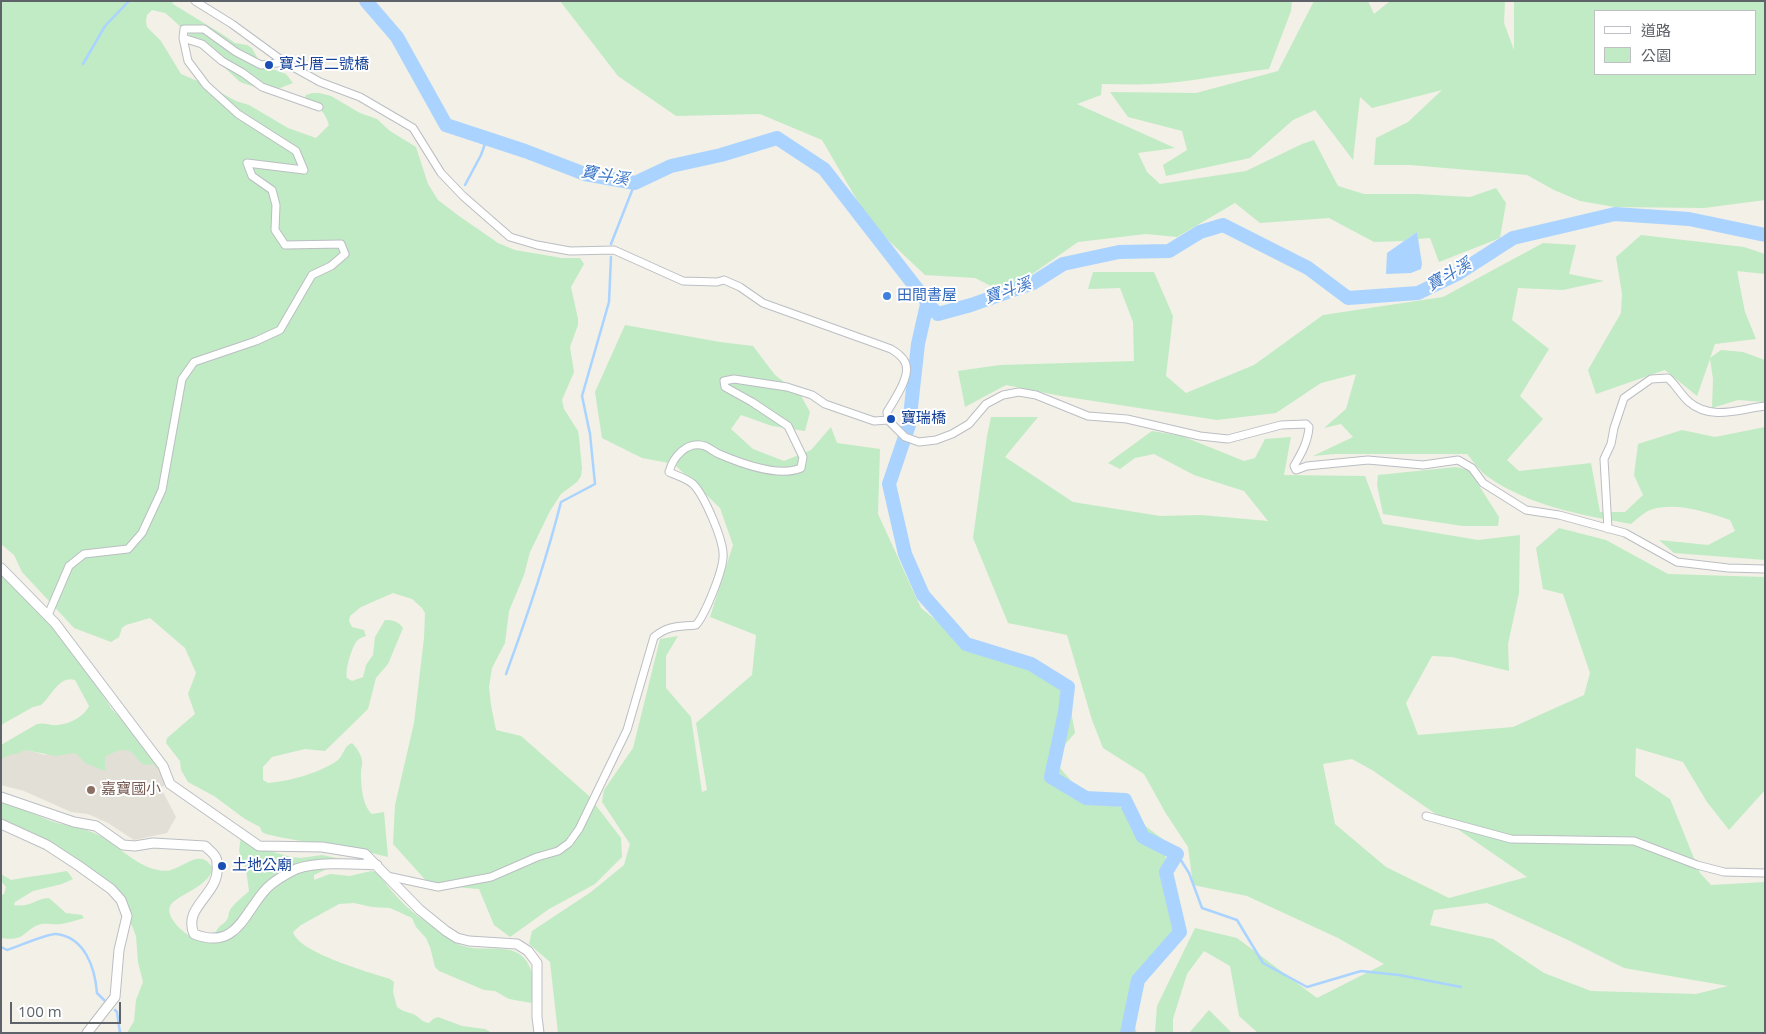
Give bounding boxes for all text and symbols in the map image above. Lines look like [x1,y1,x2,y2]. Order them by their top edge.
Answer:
legend [1594,10,1756,75]
text: 道路 [1641,20,1671,40]
text: 公園 [1641,45,1671,65]
place label: 寶斗厝二號橋 [279,56,369,74]
marker: 寶斗厝二號橋 [263,59,275,71]
water label: 寶斗溪 [580,162,630,190]
water label: 寶斗溪 [1423,255,1475,295]
water label: 寶斗溪 [982,274,1034,308]
place label: 田間書屋 [897,287,957,305]
marker: 田間書屋 [881,290,893,302]
place label: 寶瑞橋 [901,410,946,428]
marker: 寶瑞橋 [885,413,897,425]
place label: 嘉寶國小 [101,781,161,799]
marker: 嘉寶國小 [85,784,97,796]
place label: 土地公廟 [232,857,292,875]
marker: 土地公廟 [216,860,228,872]
scale bar [12,992,124,1024]
text: 100 m [18,1001,62,1021]

